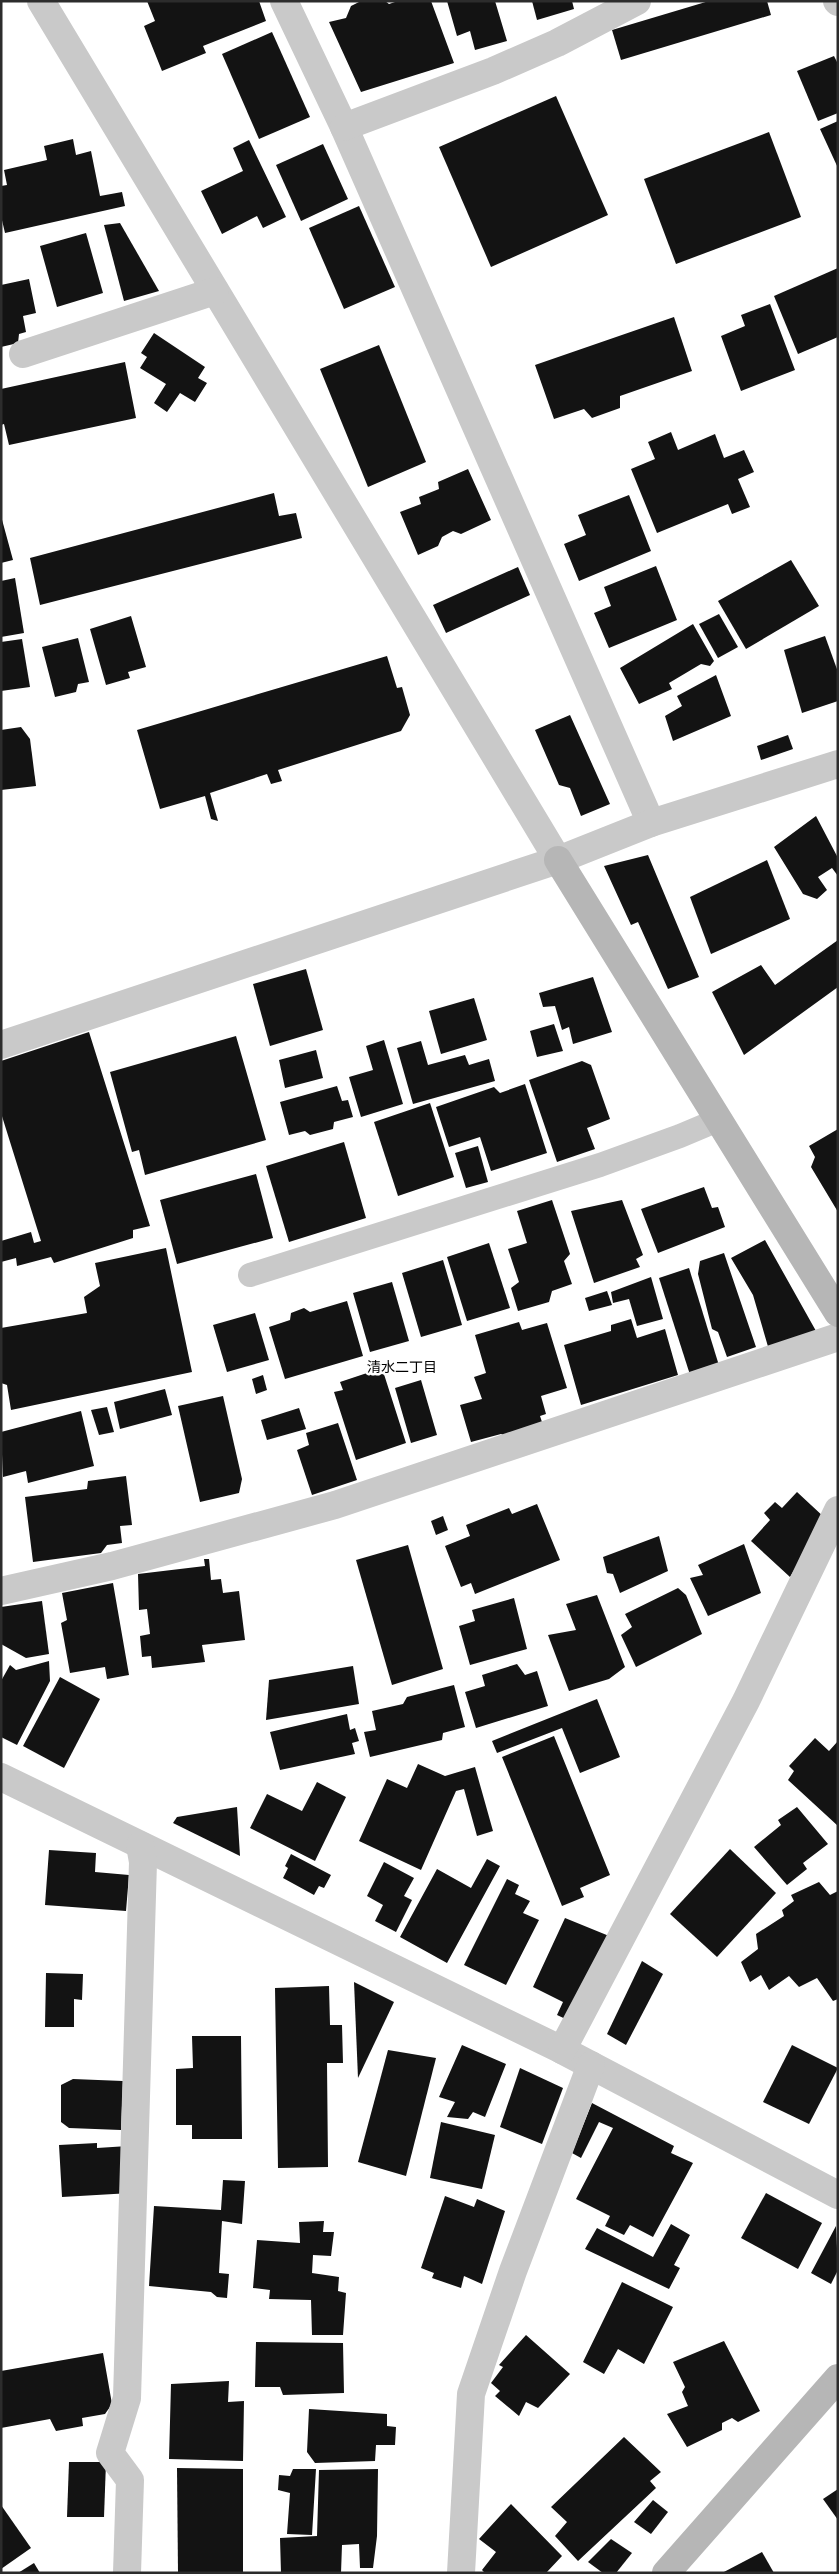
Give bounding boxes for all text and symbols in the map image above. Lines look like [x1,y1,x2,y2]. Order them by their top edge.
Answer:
district label: 清水二丁目 [367,1358,437,1376]

